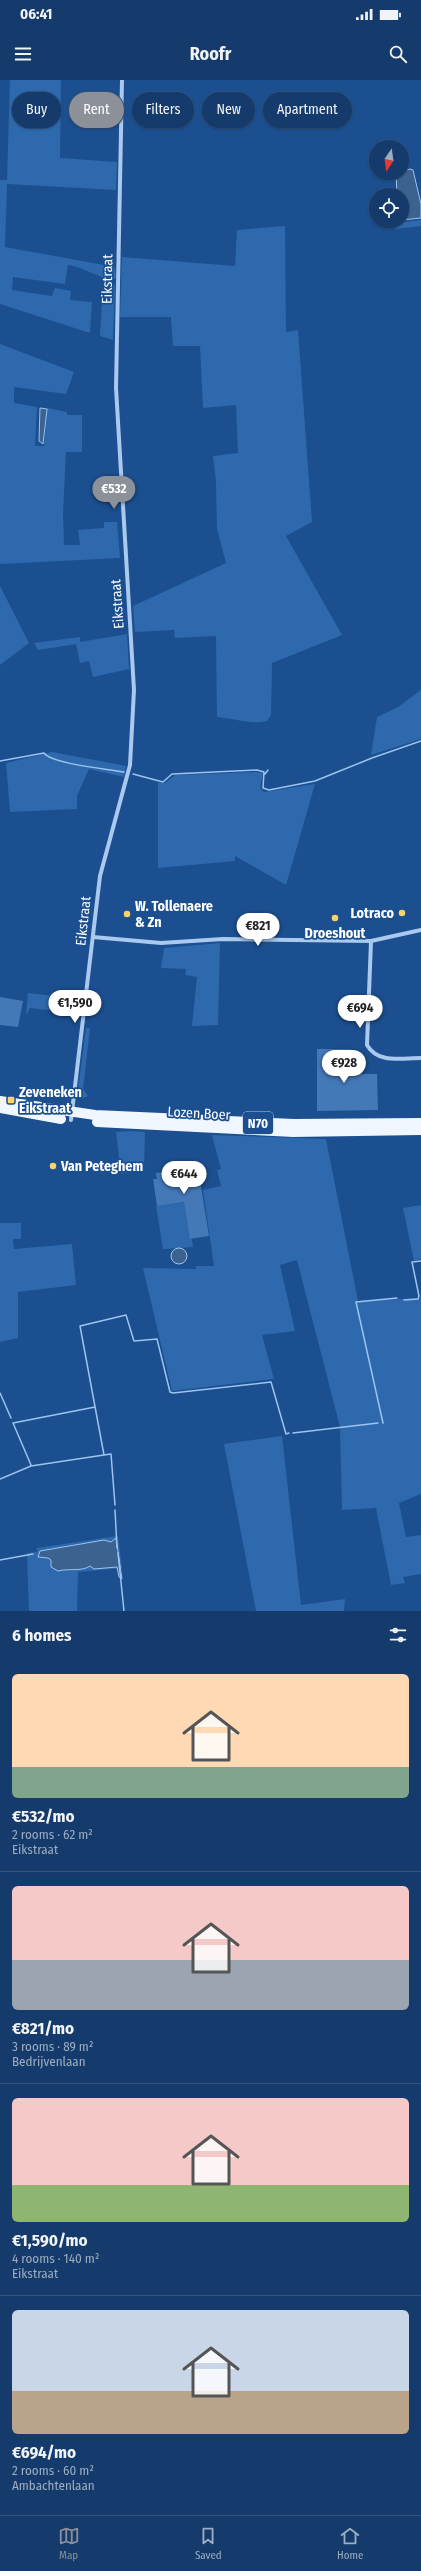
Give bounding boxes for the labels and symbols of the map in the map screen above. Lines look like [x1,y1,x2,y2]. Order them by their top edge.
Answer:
north arrow [369,140,409,180]
street label: Eikstraat [99,254,116,304]
pin: €532 [90,476,138,510]
street label: Eikstraat [107,578,128,629]
street label: Eikstraat [72,895,95,947]
place label: W. Tollenaere & Zn [135,898,213,931]
place label: Lotraco [350,905,395,922]
marker: Lotraco [397,908,407,918]
marker: W. Tollenaere & Zn [122,909,132,919]
pin: €821 [234,913,282,947]
marker: Droeshout [330,913,340,923]
place label: Droeshout [305,925,366,942]
pin: €1,590 [42,990,108,1024]
pin: €694 [336,995,384,1029]
pin: €928 [320,1050,368,1084]
place label: Zeveneken Eikstraat [19,1084,82,1117]
marker: Zeveneken Eikstraat [6,1095,16,1105]
street label: Lozen Boer [167,1103,231,1124]
road number: N70 [243,1112,273,1134]
place label: Van Peteghem [60,1158,143,1175]
marker: Van Peteghem [48,1161,58,1171]
pin: €644 [160,1161,208,1195]

